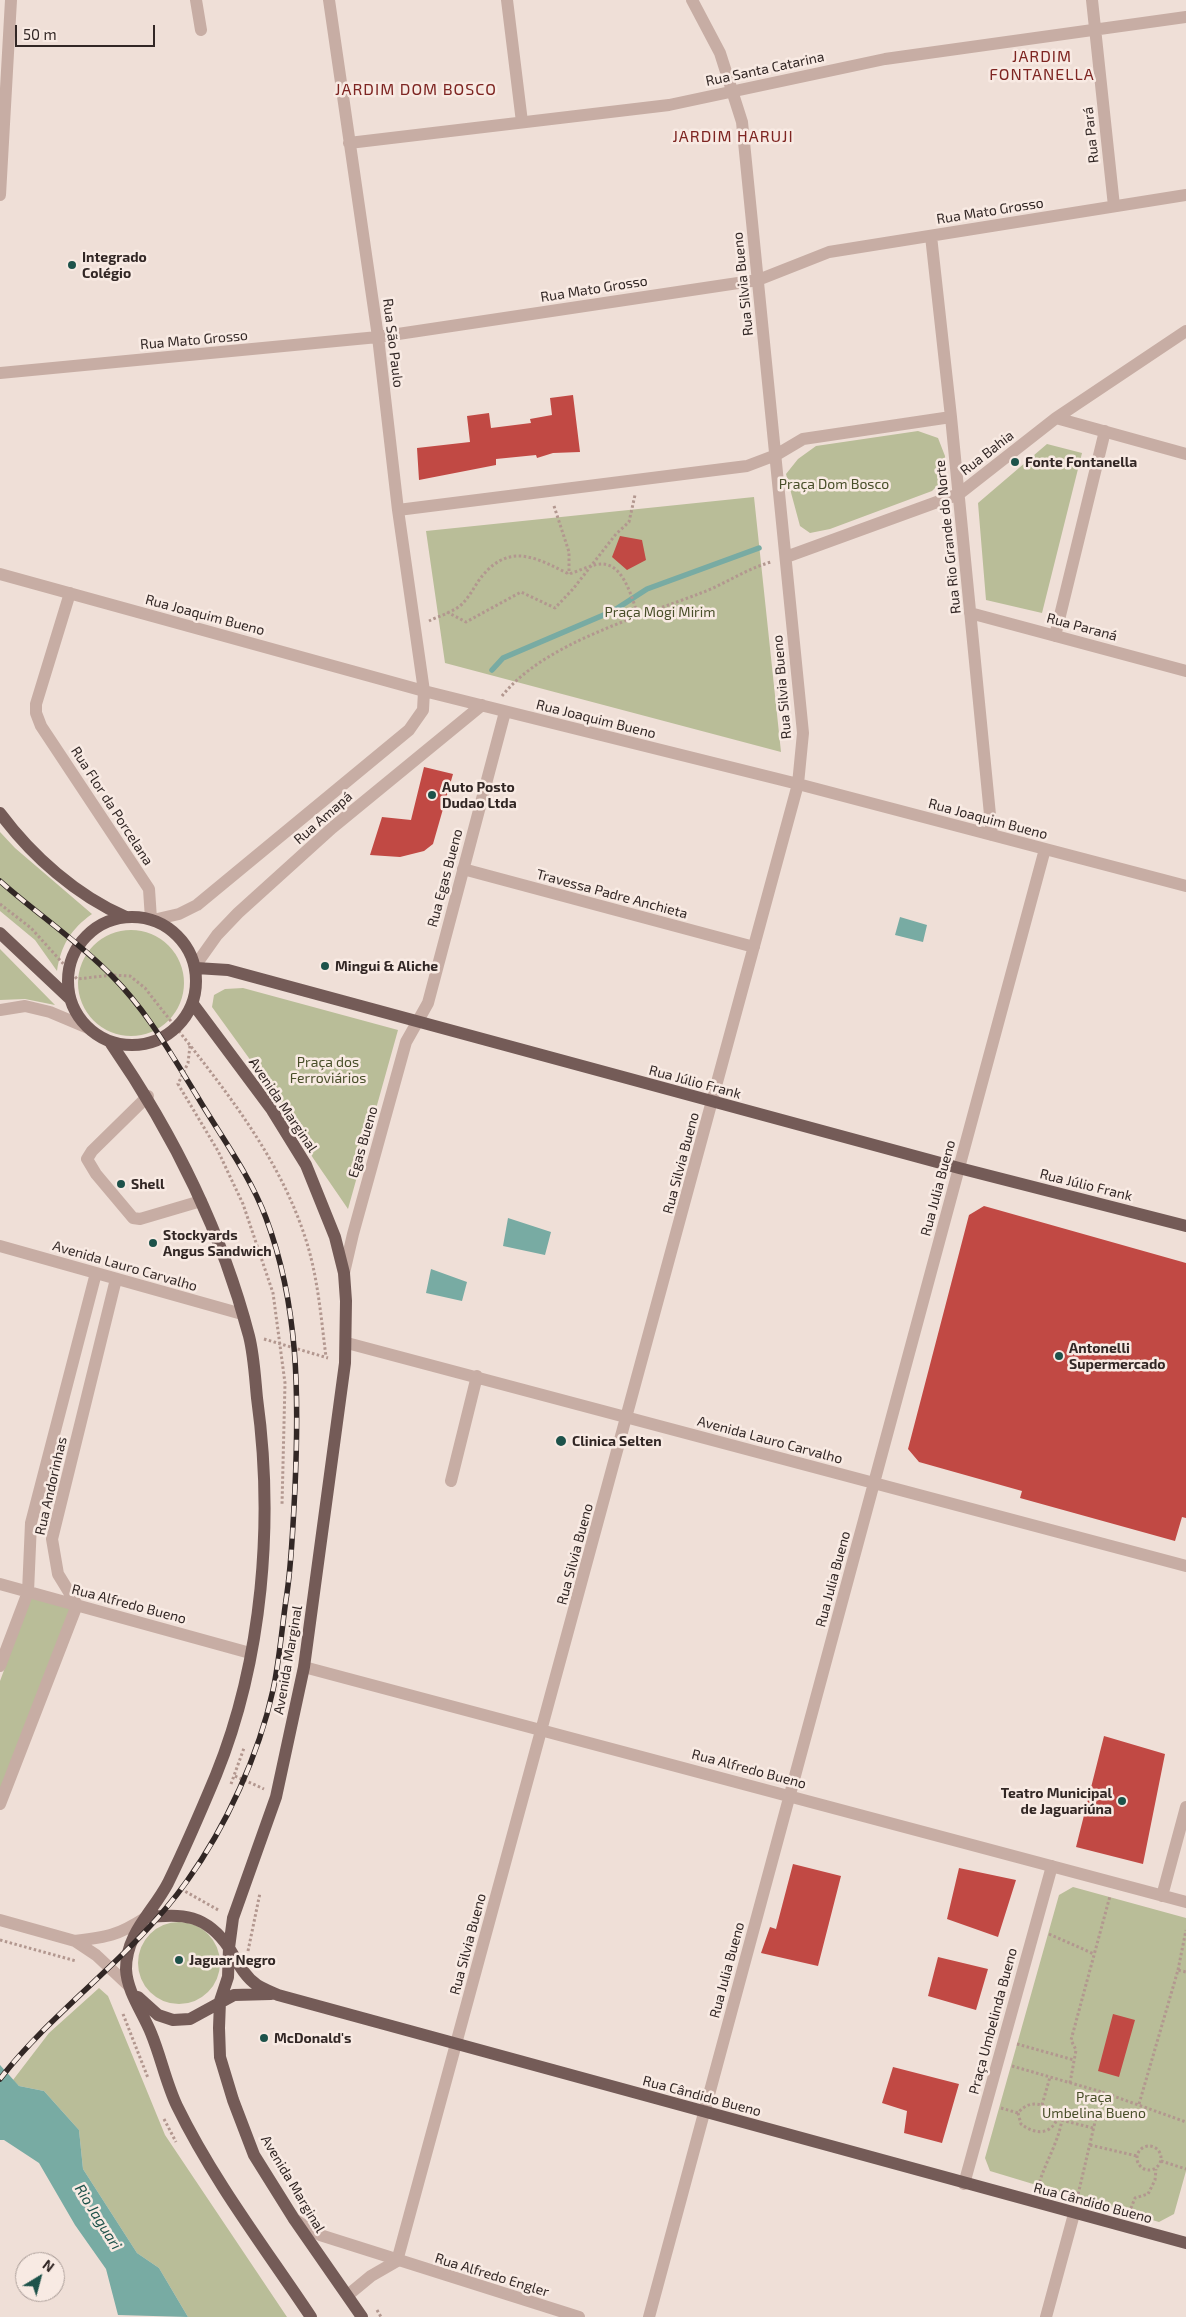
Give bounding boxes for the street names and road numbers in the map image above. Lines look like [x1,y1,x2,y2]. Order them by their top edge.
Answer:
street label: Rua Santa Catarina [704,48,826,90]
street label: Rua Pará [1080,106,1102,164]
street label: Rua Mato Grosso [935,194,1045,228]
street label: Rua Silvia Bueno [729,231,757,337]
street label: Rua Mato Grosso [539,272,649,306]
street label: Rua São Paulo [379,297,407,389]
street label: Rua Mato Grosso [139,327,249,353]
street label: Rua Bahia [957,427,1017,479]
street label: Rua Rio Grande do Norte [932,459,964,615]
street label: Rua Joaquim Bueno [143,591,267,639]
street label: Rua Paraná [1045,610,1119,644]
street label: Rua Silvia Bueno [769,634,795,740]
street label: Rua Joaquim Bueno [534,696,658,742]
street label: Rua Flor da Porcelana [67,743,157,869]
street label: Rua Amapá [290,788,356,848]
street label: Rua Joaquim Bueno [926,795,1050,843]
street label: Rua Egas Bueno [424,827,466,929]
street label: Travessa Padre Anchieta [535,866,689,922]
street label: Avenida Marginal [245,1054,321,1156]
street label: Rua Júlio Frank [647,1062,743,1102]
street label: Egas Bueno [345,1104,381,1180]
street label: Rua Silvia Bueno [659,1110,703,1216]
street label: Rua Julia Bueno [917,1138,959,1238]
street label: Rua Júlio Frank [1038,1165,1134,1205]
street label: Avenida Lauro Carvalho [51,1237,199,1295]
street label: Avenida Lauro Carvalho [696,1413,844,1467]
street label: Rua Andorinhas [32,1435,70,1537]
street label: Rua Silvia Bueno [553,1501,597,1607]
street label: Rua Julia Bueno [812,1529,854,1629]
street label: Rua Alfredo Bueno [70,1581,188,1627]
street label: Avenida Marginal [270,1604,306,1716]
street label: Rua Alfredo Bueno [690,1746,808,1792]
street label: Rua Silvia Bueno [446,1891,490,1997]
street label: Rua Julia Bueno [706,1920,748,2020]
street label: Praça Umbelinda Bueno [965,1946,1021,2096]
street label: Rua Cândido Bueno [641,2072,763,2120]
street label: Avenida Marginal [257,2132,329,2236]
street label: Rua Cândido Bueno [1032,2179,1154,2227]
street label: Rua Alfredo Engler [433,2250,551,2300]

